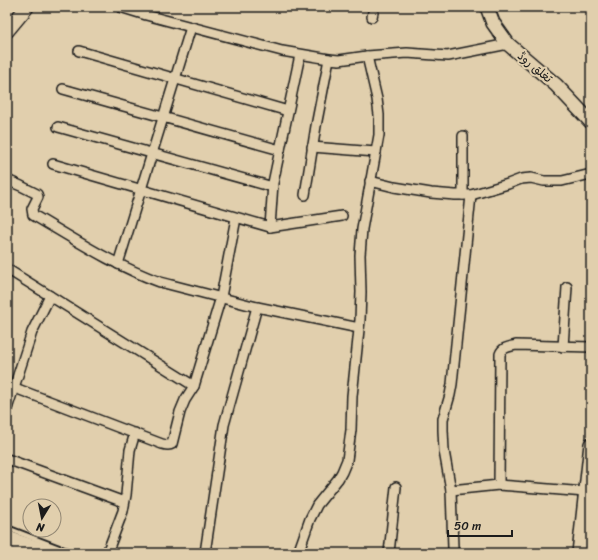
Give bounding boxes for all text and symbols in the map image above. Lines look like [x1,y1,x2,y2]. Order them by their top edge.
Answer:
street label: تغلق روڈ [512,45,558,89]
north arrow [22,498,62,538]
scale bar [448,512,512,538]
text: 50 m [454,515,481,537]
text: N [35,517,47,538]

